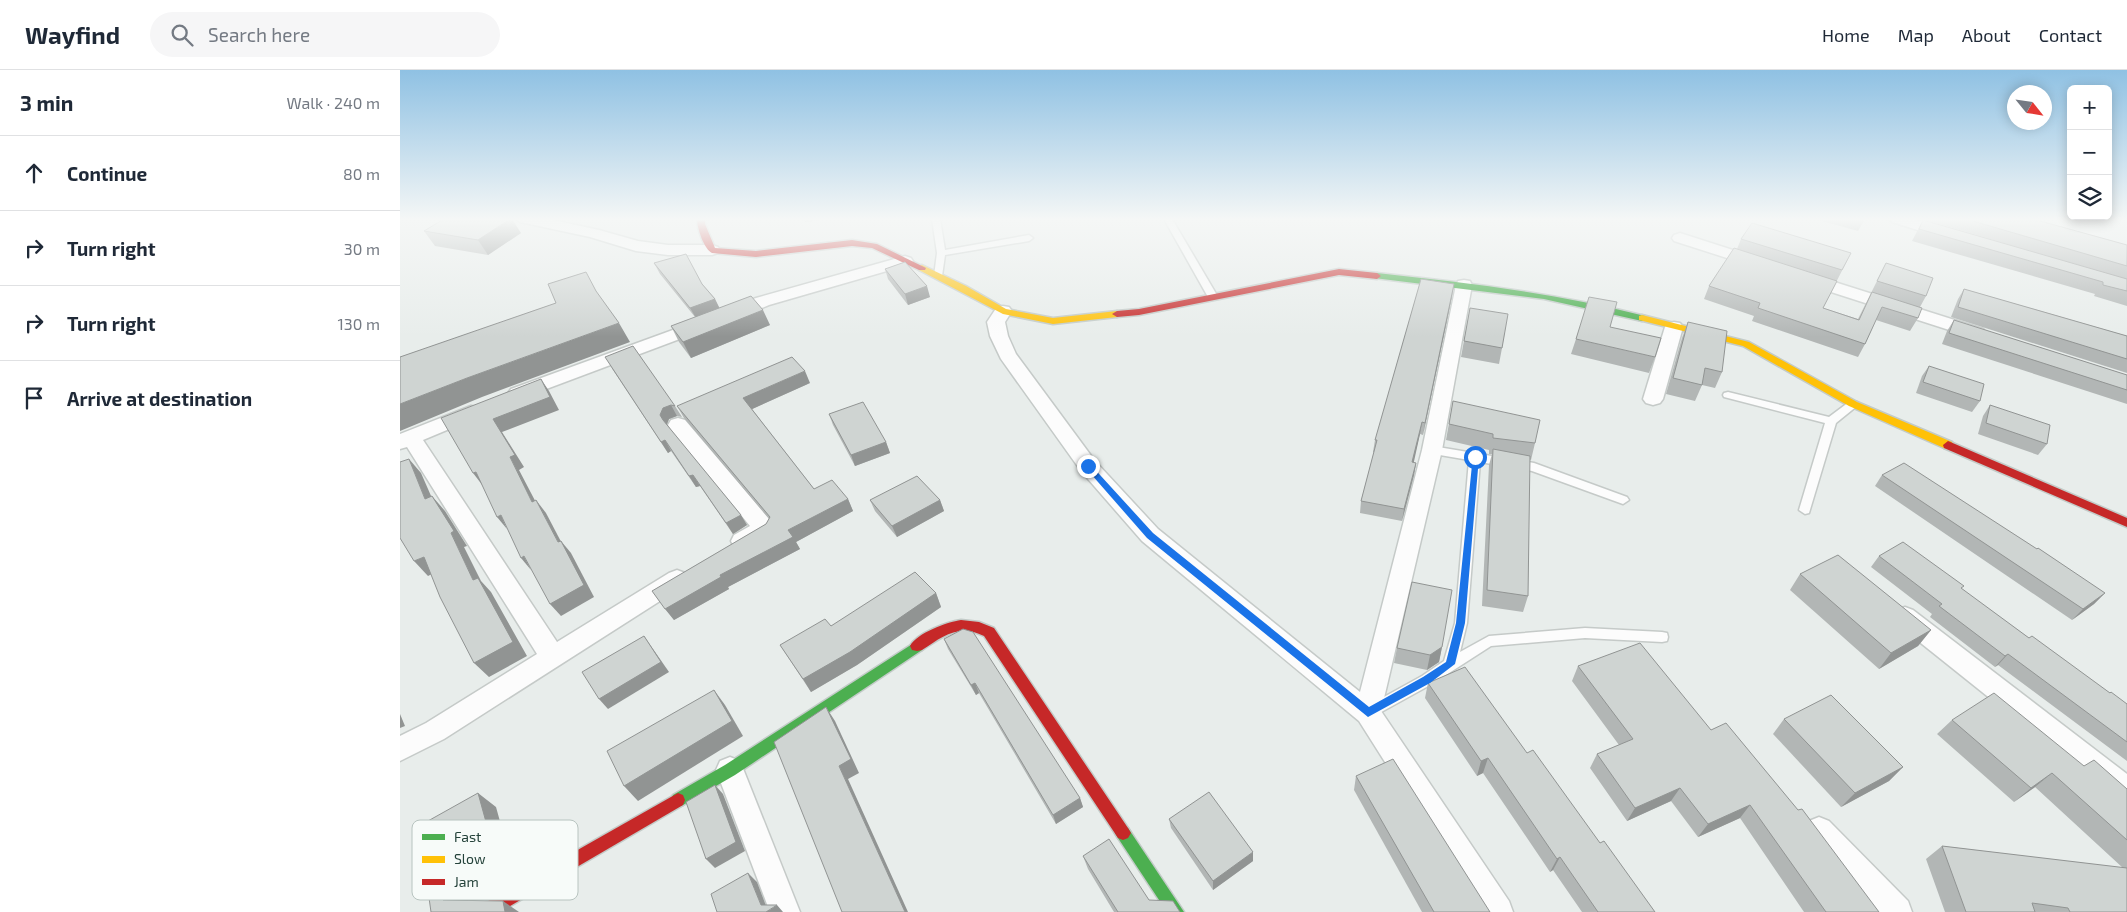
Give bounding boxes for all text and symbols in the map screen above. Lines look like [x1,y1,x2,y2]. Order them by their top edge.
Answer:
search box [150,12,500,57]
text: Wayfind [25,20,120,49]
icon: search [168,21,196,49]
text: Search here [208,23,310,46]
text: Home [1822,24,1870,46]
text: Map [1898,24,1934,46]
text: About [1962,24,2011,46]
text: Contact [2039,24,2102,46]
north arrow [2007,85,2052,130]
map controls [2067,85,2112,220]
button: + [2067,85,2112,130]
text: 3 min [20,90,73,115]
text: Walk · 240 m [287,93,380,112]
button: − [2067,130,2112,175]
icon: ahead [20,159,48,187]
text: Continue [67,162,147,185]
text: 80 m [343,164,380,183]
button: layers [2067,175,2112,220]
icon: right [20,234,48,262]
text: Turn right [67,237,155,260]
text: 30 m [344,239,380,258]
icon: right [20,309,48,337]
text: Turn right [67,312,155,335]
text: 130 m [338,314,380,333]
icon: arrive [20,384,48,412]
text: Arrive at destination [67,387,252,410]
route start [1464,446,1487,469]
route end [1077,455,1100,478]
legend [412,820,578,900]
text: Fast [454,828,481,845]
text: Slow [454,850,486,867]
text: Jam [454,873,479,890]

